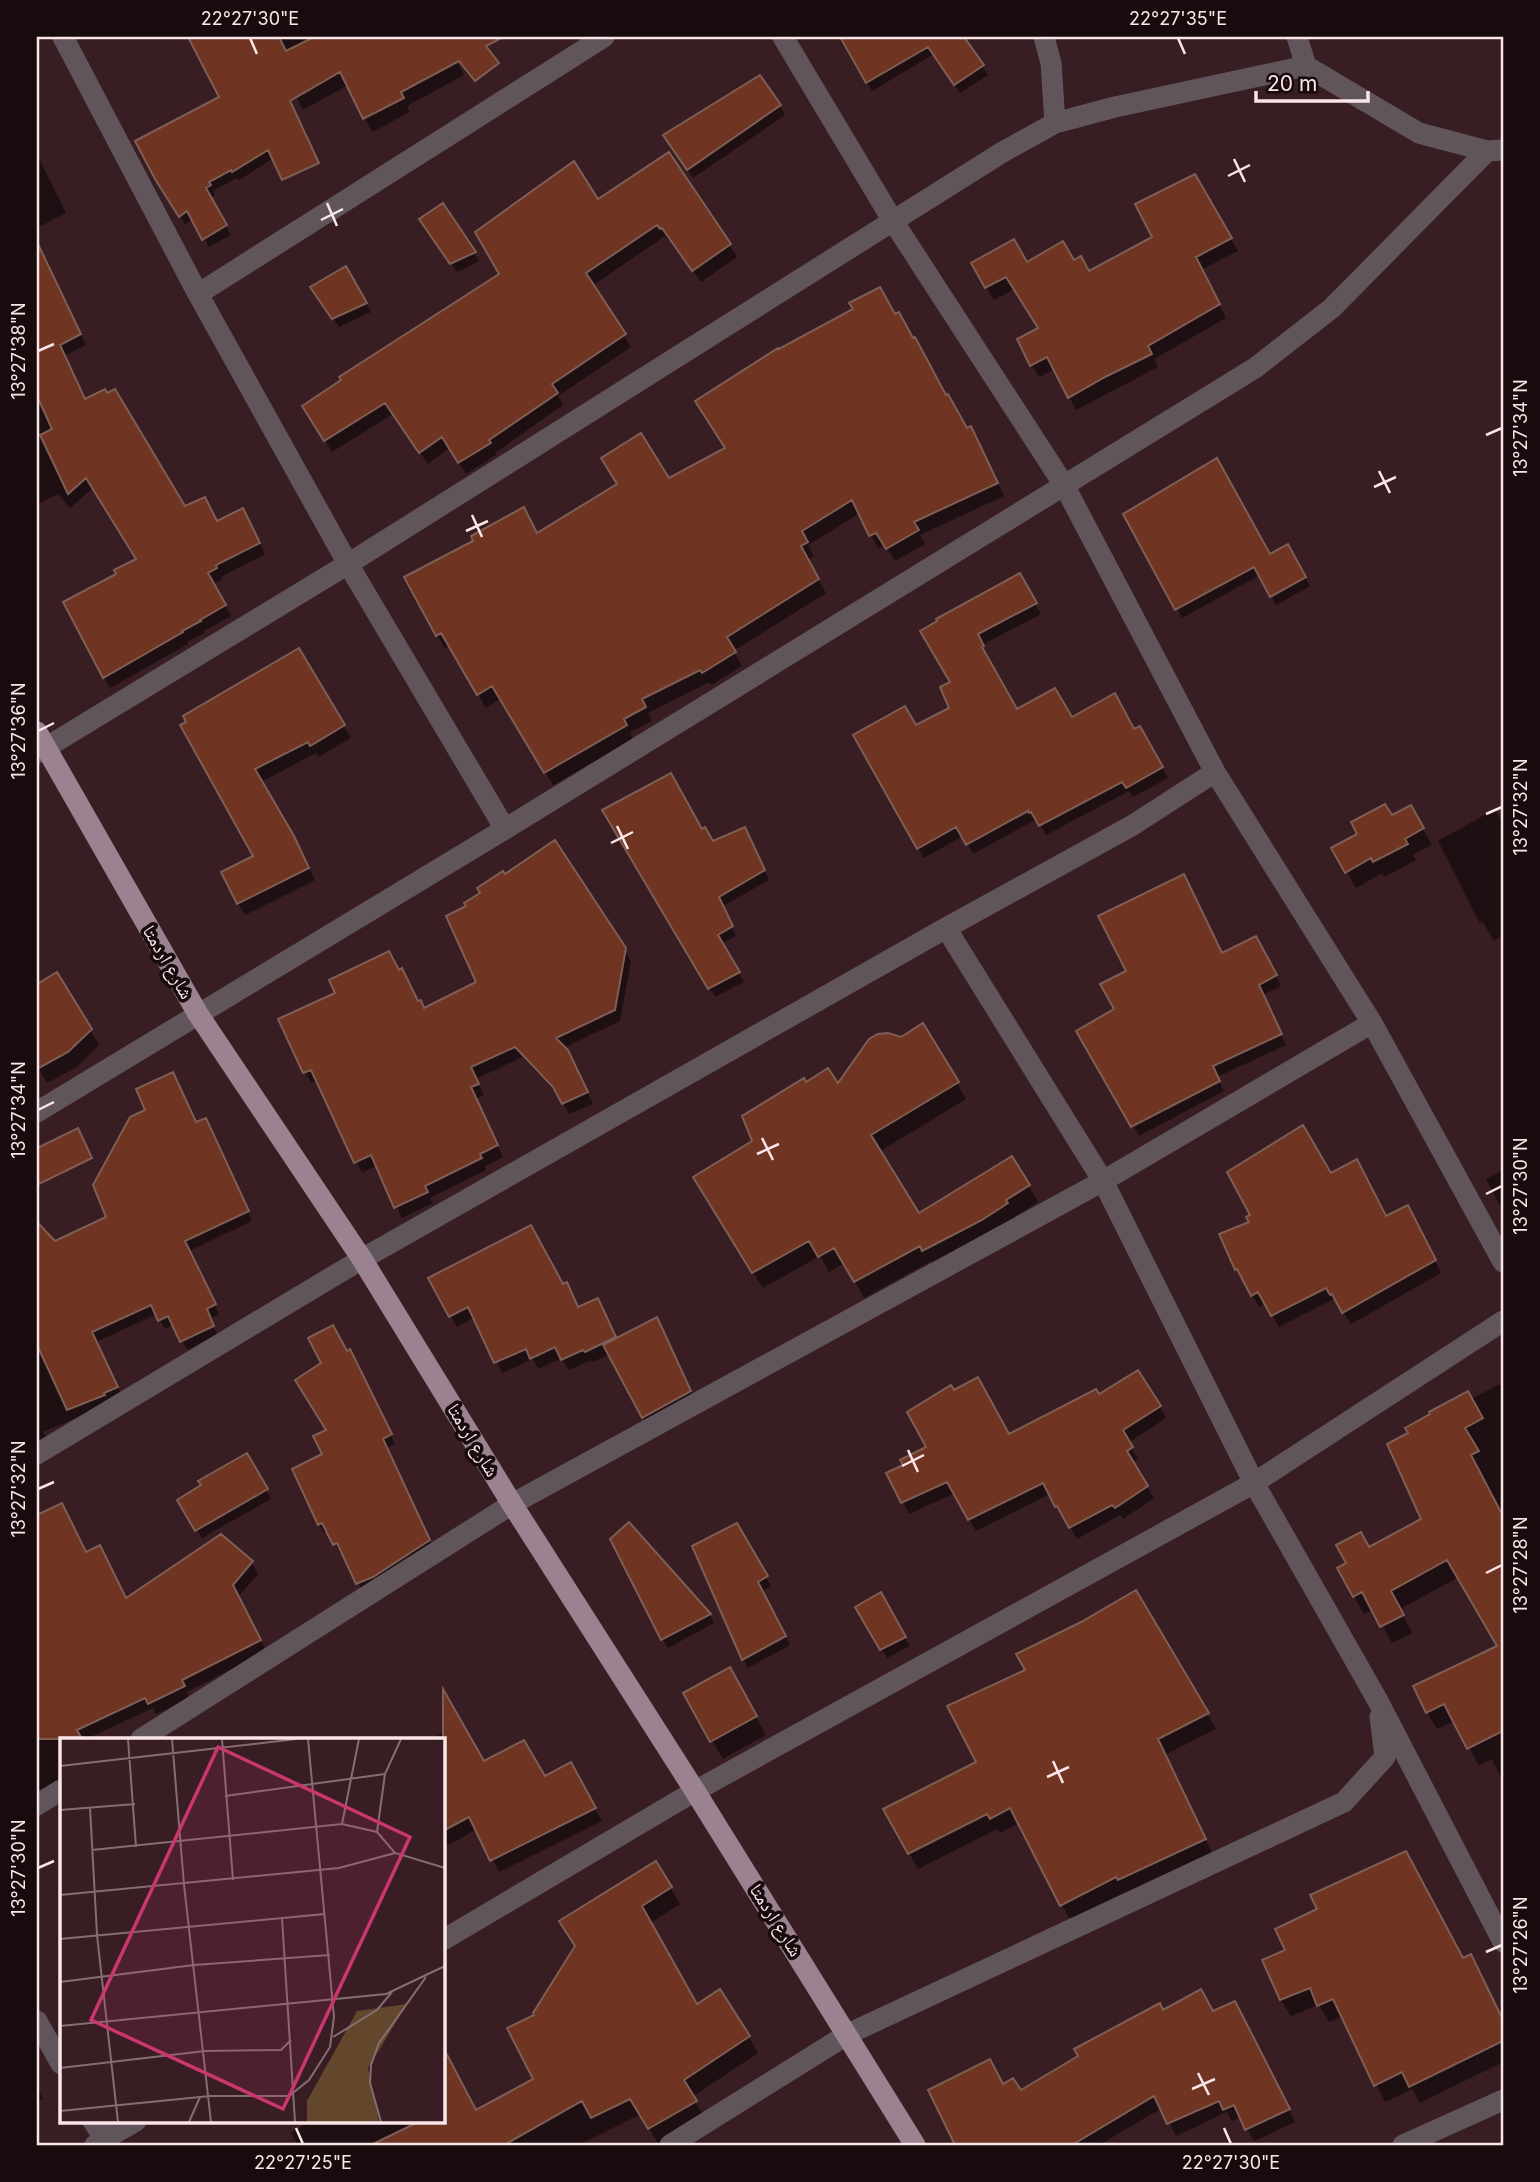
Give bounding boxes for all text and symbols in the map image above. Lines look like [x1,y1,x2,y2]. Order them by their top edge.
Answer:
text: 22°27'30"E [201,8,299,29]
text: 22°27'35"E [1129,8,1227,29]
scale bar [1256,60,1368,104]
text: 20 m [1267,71,1317,96]
text: 13°27'38"N [8,302,29,400]
text: 13°27'34"N [1510,379,1531,477]
text: 13°27'36"N [8,682,29,780]
text: 13°27'32"N [1510,759,1531,855]
street label: شارع اردمتا [138,921,198,1003]
text: 13°27'34"N [8,1061,29,1159]
text: 13°27'30"N [1510,1137,1531,1235]
street label: شارع اردمتا [442,1399,504,1481]
text: 13°27'32"N [8,1441,29,1537]
text: 13°27'28"N [1510,1517,1531,1614]
inset map [60,1738,444,2122]
text: 13°27'30"N [8,1819,29,1917]
street label: شارع اردمتا [745,1879,807,1961]
text: 13°27'26"N [1510,1896,1531,1994]
text: 22°27'25"E [254,2152,352,2173]
text: 22°27'30"E [1182,2152,1280,2173]

